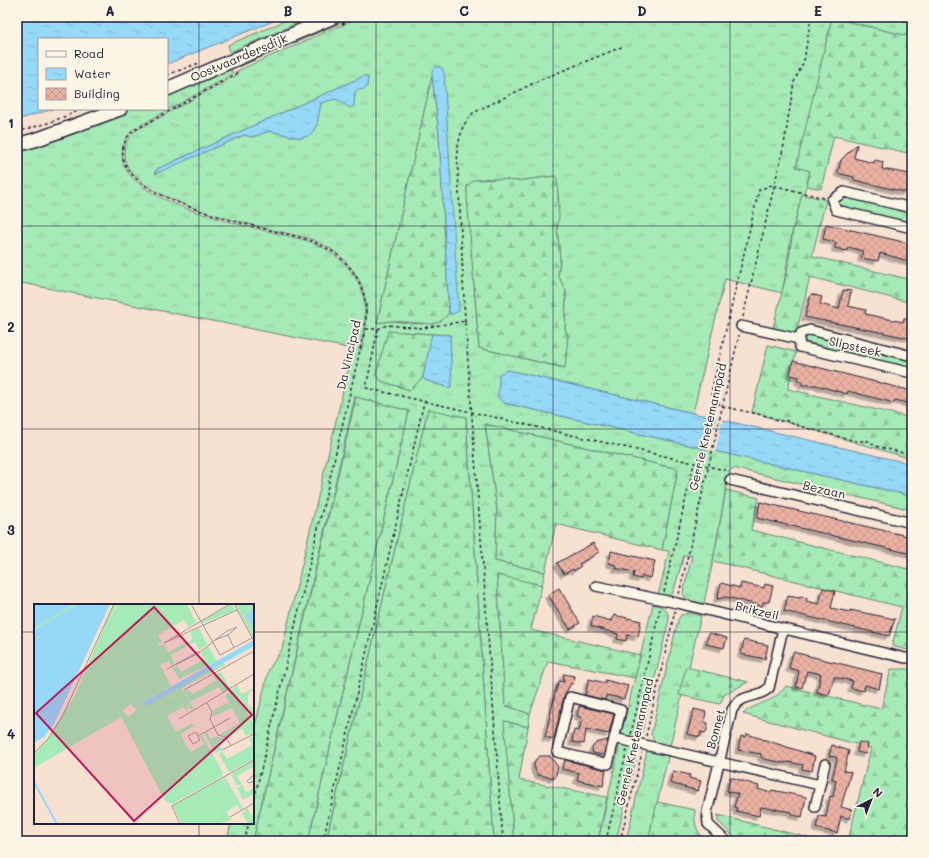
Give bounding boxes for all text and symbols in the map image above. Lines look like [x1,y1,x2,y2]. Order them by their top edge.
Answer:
text: A [105,2,115,19]
text: B [284,2,293,19]
text: C [459,2,469,19]
text: D [637,2,647,19]
text: E [814,2,822,19]
street label: Oostvaardersdijk [188,29,289,85]
legend [38,38,168,110]
text: Road [74,45,104,61]
text: Water [74,65,111,81]
text: Building [74,85,120,101]
text: 1 [8,114,14,131]
text: 2 [7,318,15,335]
street label: Da Vincipad [332,318,364,391]
street label: Slipsteek [828,332,883,360]
street label: Gerrie Knetemannpad [685,361,730,492]
street label: Bezaan [801,476,847,502]
text: 3 [7,521,15,538]
street label: Brikzeil [734,597,781,623]
inset map [34,604,254,824]
street label: Gerrie Knetemannpad [612,676,657,807]
street label: Bonnet [702,707,728,750]
text: 4 [7,725,15,742]
north arrow [851,780,891,820]
text: N [870,784,886,801]

